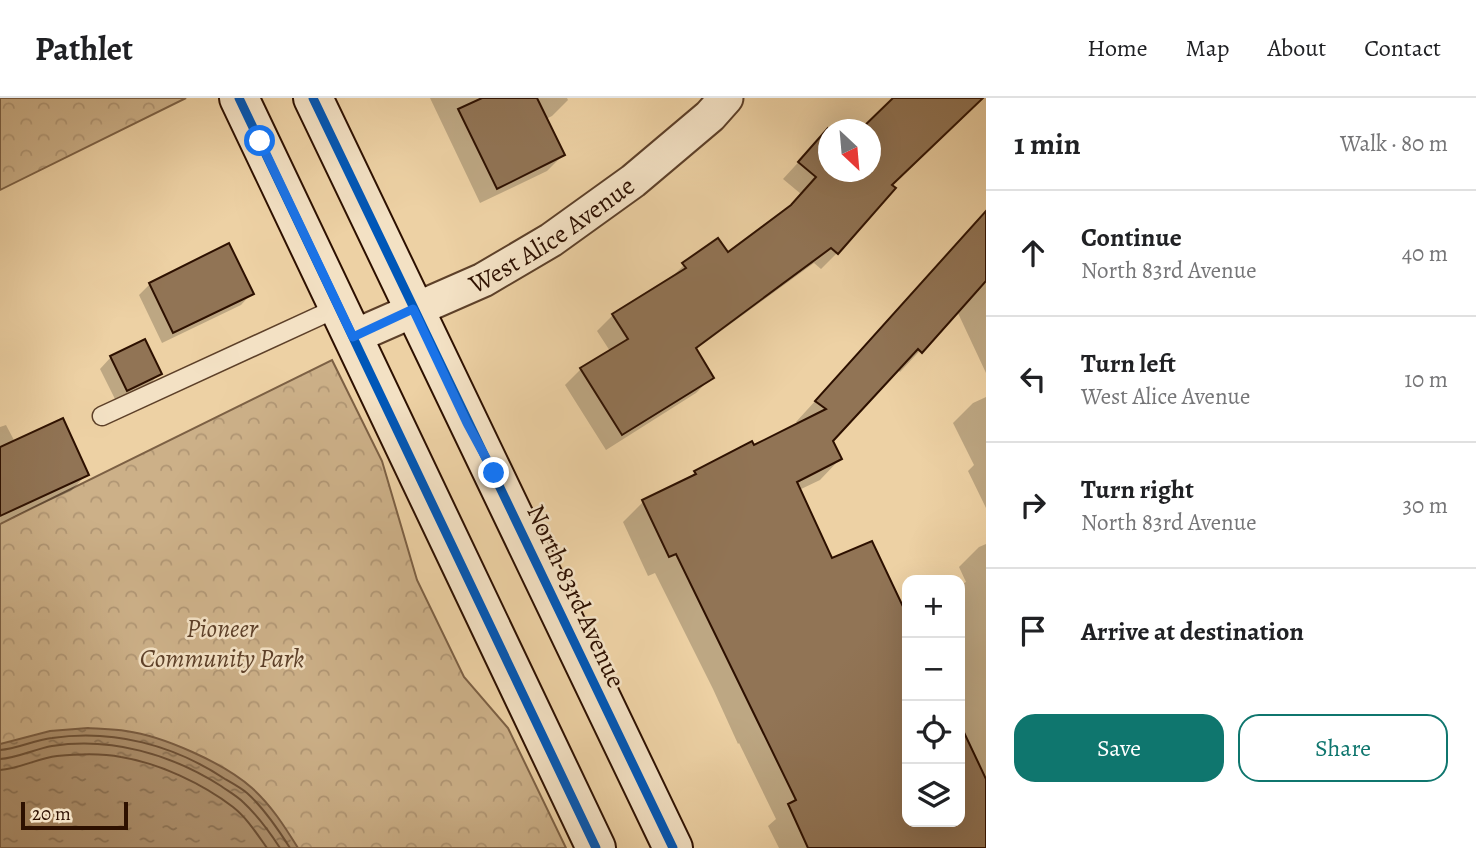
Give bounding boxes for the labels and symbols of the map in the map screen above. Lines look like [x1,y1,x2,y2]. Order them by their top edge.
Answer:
north arrow [818,119,881,182]
route start [244,125,275,156]
street label: West Alice Avenue [463,168,641,302]
route end [478,457,509,488]
street label: North 83rd Avenue [518,499,634,693]
park label: Pioneer Community Park [140,611,304,676]
scale bar [21,799,128,831]

